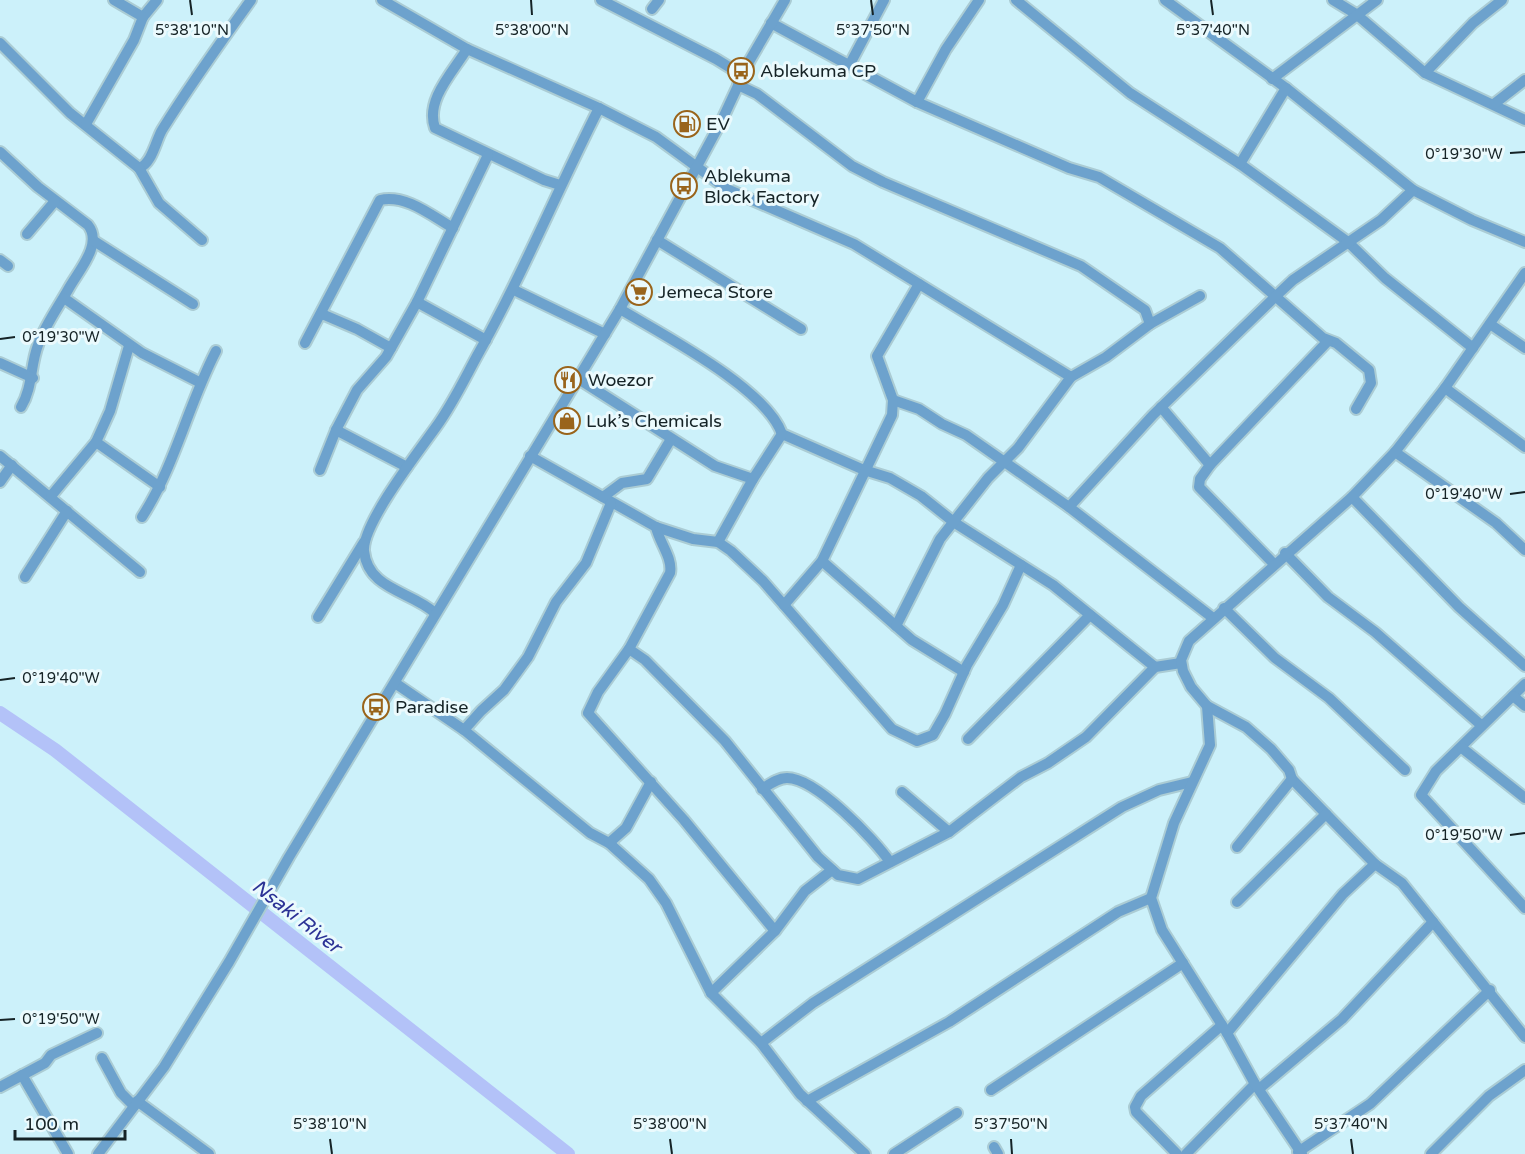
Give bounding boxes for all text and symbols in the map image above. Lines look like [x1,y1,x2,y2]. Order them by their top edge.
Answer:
text: 5°38'10"N [155,21,229,39]
text: 5°38'00"N [495,21,569,39]
text: 5°37'50"N [836,21,910,39]
text: 5°37'40"N [1176,21,1250,39]
bus stop icon: Ablekuma CP [726,56,756,86]
place label: Ablekuma CP [760,60,876,82]
fuel station icon: EV [672,109,702,139]
place label: EV [706,113,730,135]
text: 0°19'30"W [1425,145,1503,163]
place label: Ablekuma Block Factory [704,165,820,208]
bus stop icon: Ablekuma Block Factory [669,171,699,201]
supermarket icon: Jemeca Store [624,277,654,307]
place label: Jemeca Store [658,281,773,303]
text: 0°19'30"W [22,328,100,346]
restaurant icon: Woezor [553,365,583,395]
place label: Woezor [588,369,653,391]
shop icon: Luk’s Chemicals [552,406,582,436]
place label: Luk’s Chemicals [586,410,722,432]
text: 0°19'40"W [1425,485,1503,503]
text: 0°19'40"W [22,669,100,687]
bus stop icon: Paradise [361,692,391,722]
place label: Paradise [395,696,468,718]
text: 0°19'50"W [1425,826,1503,844]
water label: Nsaki River [247,875,348,960]
text: 0°19'50"W [22,1010,100,1028]
scale bar [15,1103,124,1141]
text: 100 m [24,1113,79,1135]
text: 5°38'10"N [293,1115,367,1133]
text: 5°38'00"N [633,1115,707,1133]
text: 5°37'50"N [974,1115,1048,1133]
text: 5°37'40"N [1314,1115,1388,1133]

